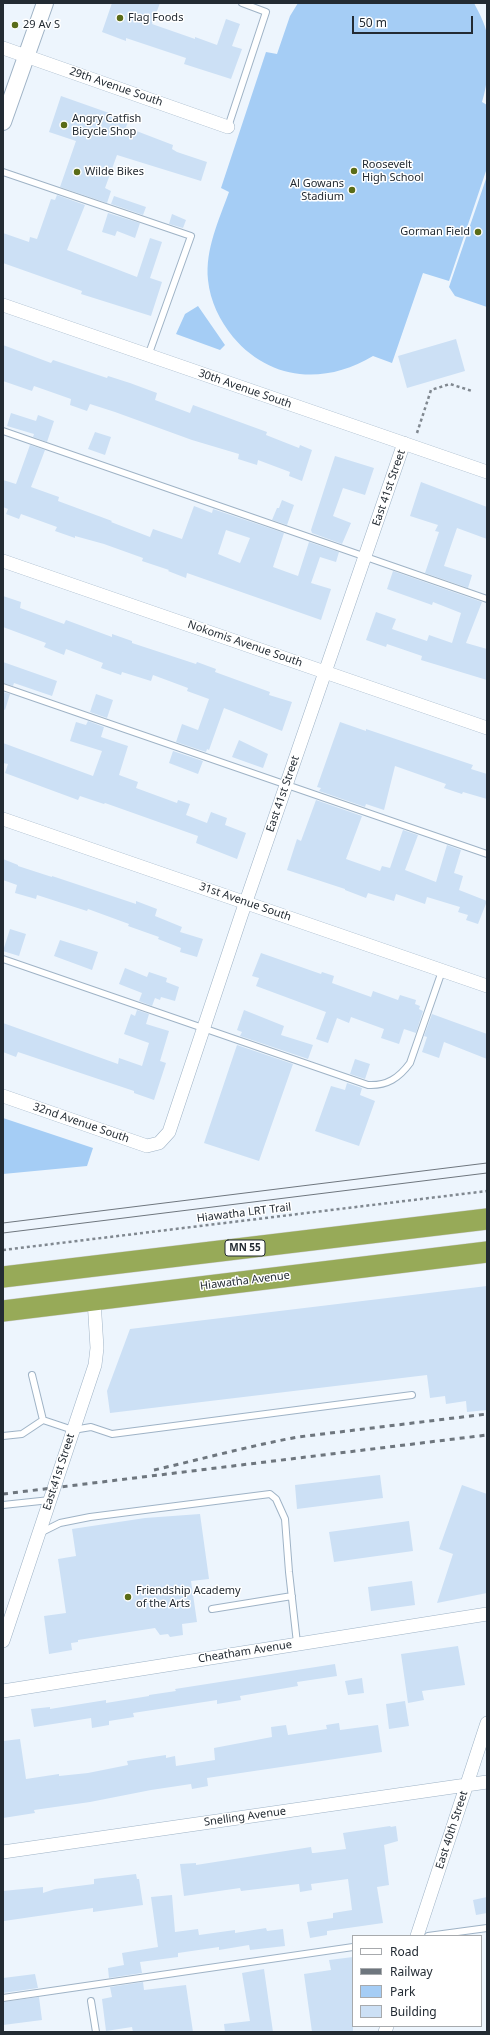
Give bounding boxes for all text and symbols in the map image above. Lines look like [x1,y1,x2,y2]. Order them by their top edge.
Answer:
scale bar [354,8,475,34]
place label: Flag Foods [128,11,183,25]
marker: Flag Foods [115,13,125,23]
text: 50 m [359,14,387,31]
place label: 29 Av S [23,18,60,32]
marker: 29 Av S [10,20,20,30]
street label: 29th Avenue South [68,65,164,109]
place label: Angry Catfish Bicycle Shop [72,112,141,138]
marker: Angry Catfish Bicycle Shop [59,120,69,130]
place label: Roosevelt High School [362,158,424,184]
place label: Wilde Bikes [85,165,144,179]
marker: Roosevelt High School [349,166,359,176]
marker: Wilde Bikes [72,167,82,177]
place label: Al Gowans Stadium [290,177,344,203]
marker: Al Gowans Stadium [347,185,357,195]
place label: Gorman Field [400,225,470,239]
marker: Gorman Field [473,227,483,237]
street label: 30th Avenue South [197,367,293,411]
street label: East 41st Street [370,448,408,528]
street label: Nokomis Avenue South [186,618,304,670]
street label: East 41st Street [264,754,302,834]
street label: 31st Avenue South [197,880,293,924]
street label: 32nd Avenue South [31,1100,131,1146]
street label: Hiawatha LRT Trail [196,1201,292,1225]
road number: MN 55 [225,1240,265,1256]
street label: Hiawatha Avenue [199,1269,291,1293]
street label: East 41st Street [40,1432,78,1512]
place label: Friendship Academy of the Arts [136,1584,241,1610]
marker: Friendship Academy of the Arts [123,1592,133,1602]
street label: Cheatham Avenue [197,1638,293,1666]
street label: East 40th Street [433,1789,471,1871]
street label: Snelling Avenue [203,1805,287,1829]
legend [352,1935,482,2027]
text: Road [390,1943,419,1960]
text: Railway [390,1963,433,1980]
text: Park [390,1983,415,2000]
text: Building [390,2003,437,2020]

